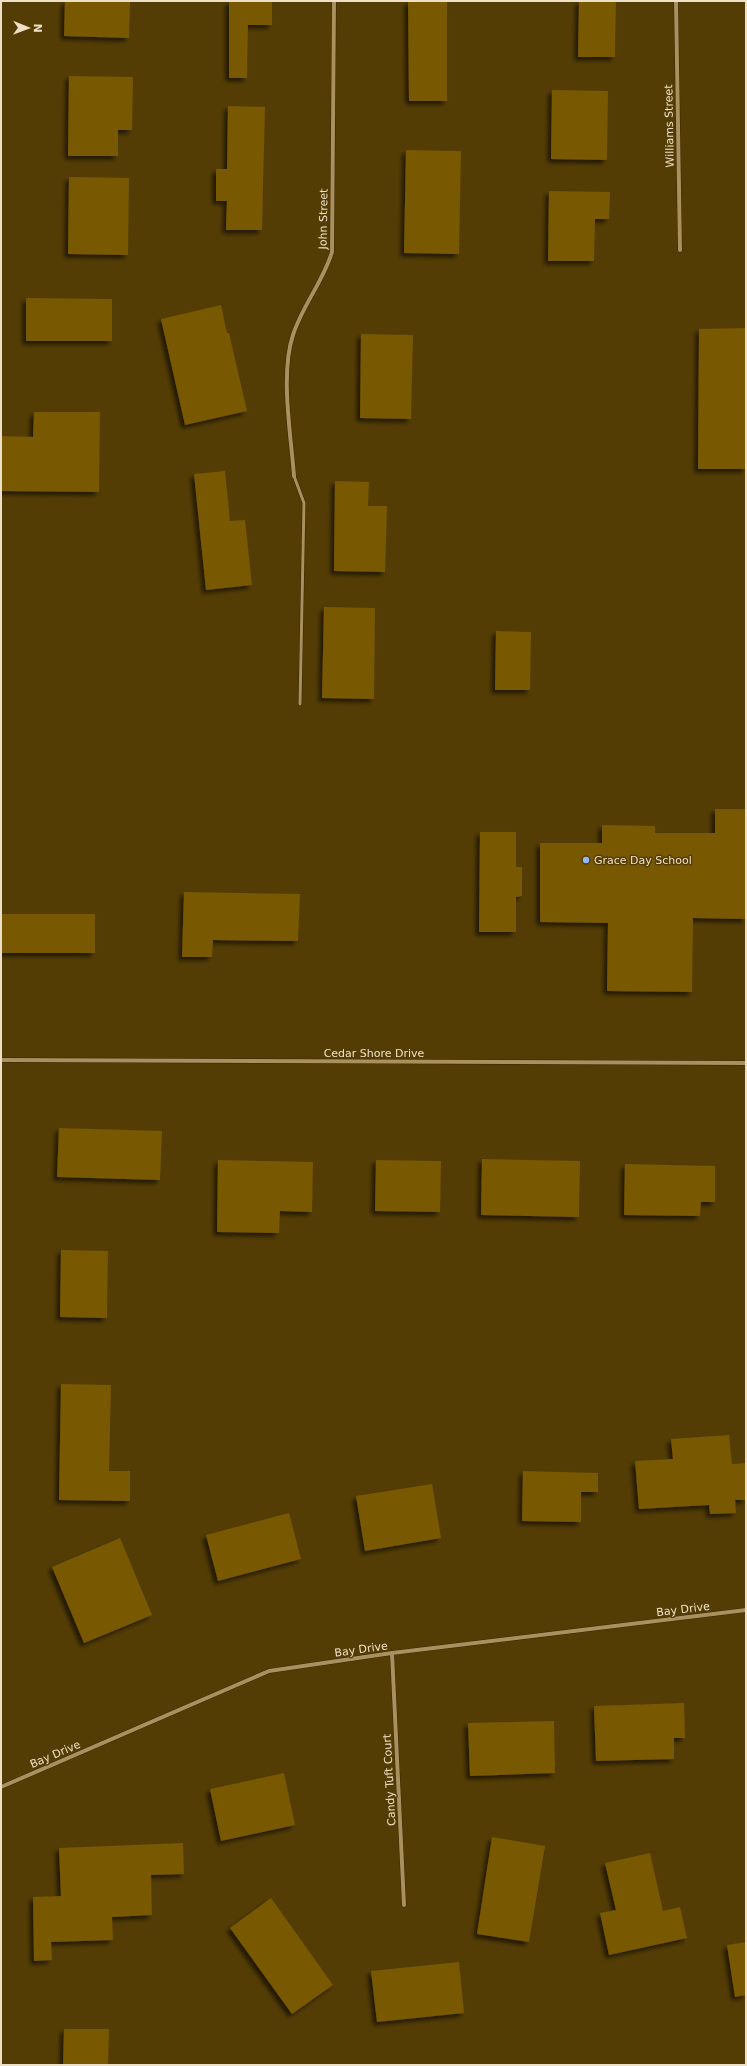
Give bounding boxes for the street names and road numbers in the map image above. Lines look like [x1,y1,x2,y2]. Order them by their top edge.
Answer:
street label: Williams Street [662,84,677,168]
street label: John Street [316,188,331,251]
street label: Cedar Shore Drive [324,1047,425,1060]
street label: Bay Drive [656,1600,711,1619]
street label: Bay Drive [334,1639,389,1660]
street label: Candy Tuft Court [381,1733,398,1826]
street label: Bay Drive [28,1738,83,1771]

